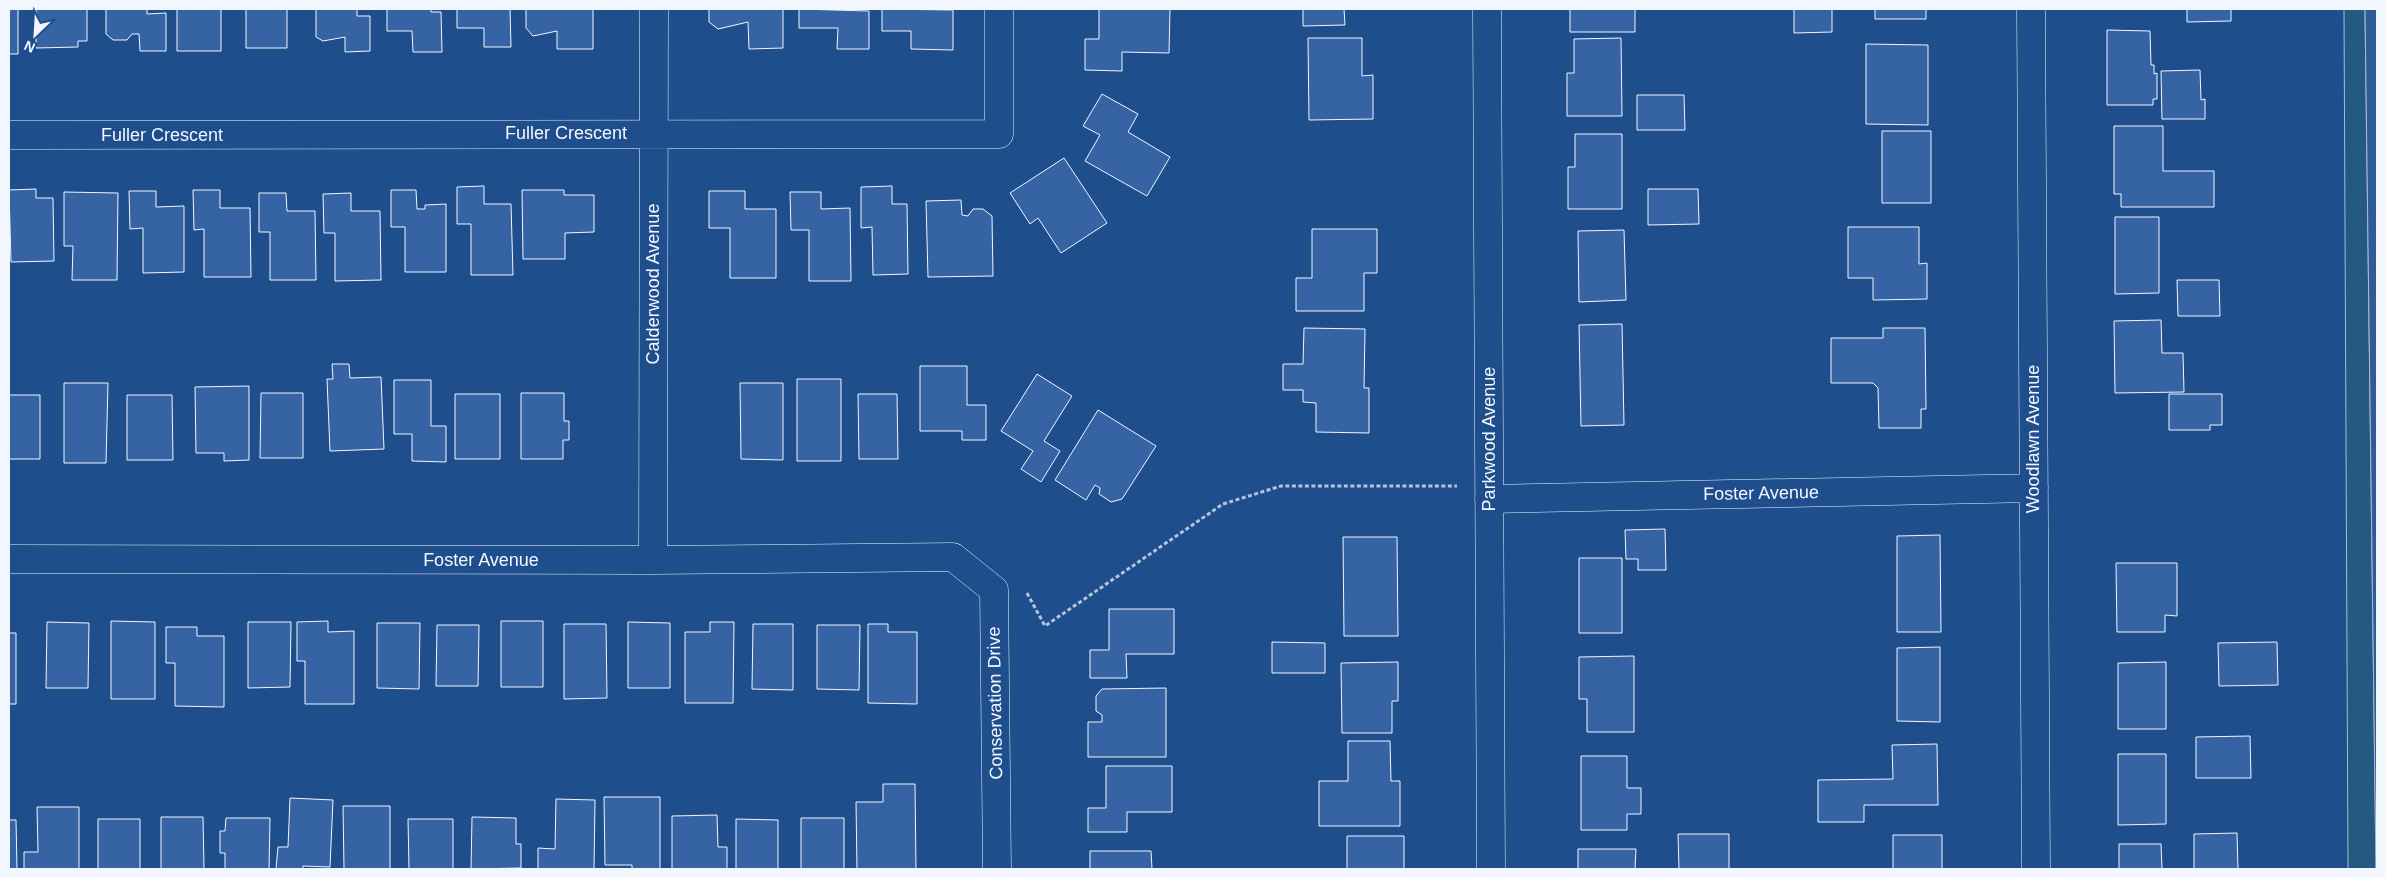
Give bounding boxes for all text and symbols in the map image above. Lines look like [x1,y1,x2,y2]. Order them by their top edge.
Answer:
north arrow [10,10,60,60]
text: N [22,37,37,56]
street label: Fuller Crescent [505,123,627,143]
street label: Fuller Crescent [101,125,223,145]
street label: Calderwood Avenue [643,204,663,364]
street label: Woodlawn Avenue [2023,365,2043,513]
street label: Parkwood Avenue [1479,367,1499,511]
street label: Foster Avenue [1703,482,1819,504]
street label: Foster Avenue [423,550,539,570]
street label: Conservation Drive [984,626,1006,780]

